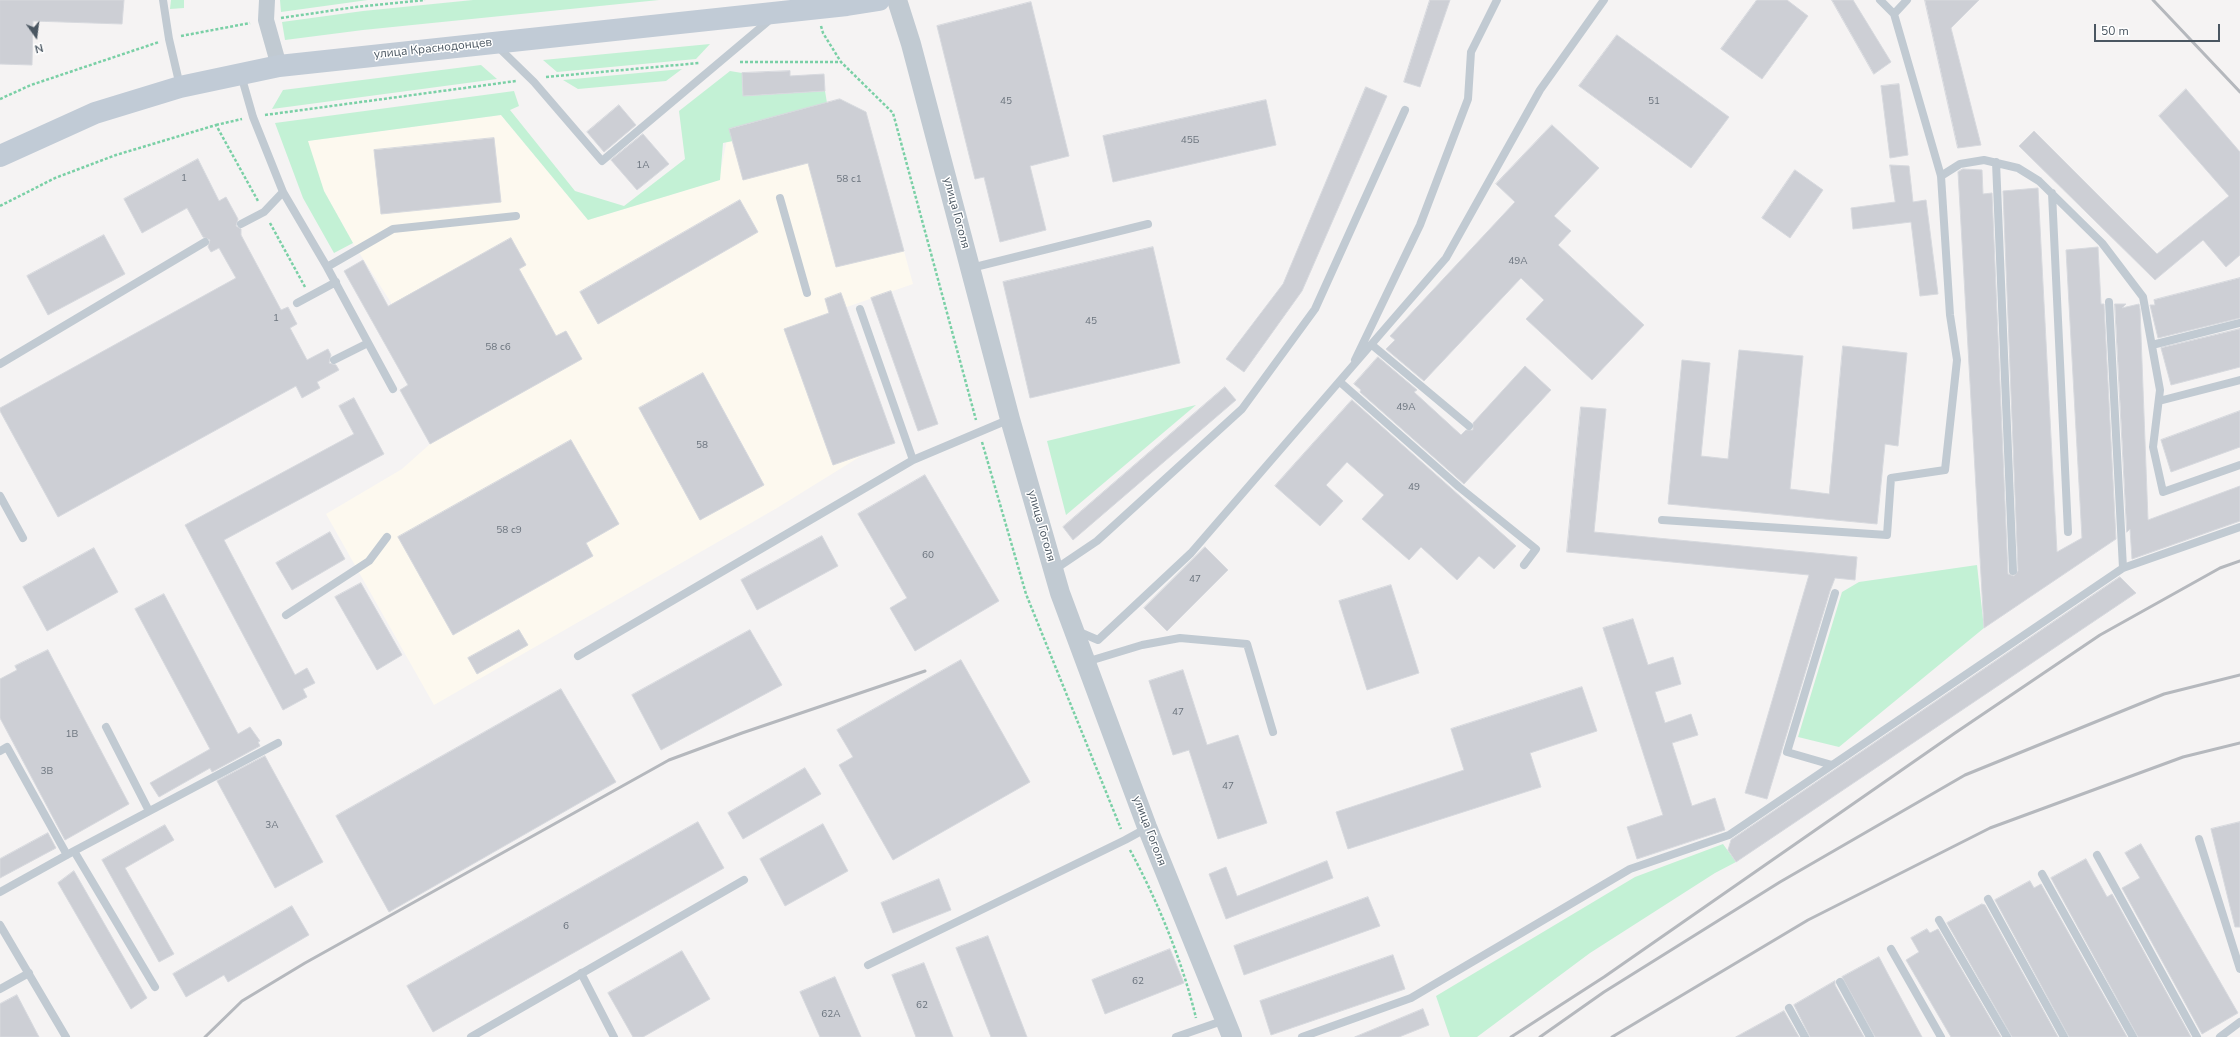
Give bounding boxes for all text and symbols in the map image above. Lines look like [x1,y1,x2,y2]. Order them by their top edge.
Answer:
north arrow [16,16,56,56]
scale bar [2096,16,2222,42]
text: 50 m [2101,23,2129,39]
street label: улица Краснодонцев [373,36,493,62]
text: N [33,40,45,56]
house number: 45 [1000,96,1012,108]
house number: 51 [1648,96,1660,108]
house number: 45Б [1181,135,1199,147]
house number: 1А [636,160,650,172]
house number: 1 [181,173,187,185]
house number: 58 с1 [836,174,862,186]
street label: улица Гоголя [940,176,972,250]
house number: 49А [1508,256,1528,268]
house number: 1 [273,313,279,325]
house number: 45 [1085,316,1097,328]
house number: 58 с6 [485,342,511,354]
house number: 49А [1396,402,1416,414]
house number: 58 [696,440,708,452]
house number: 49 [1408,482,1420,494]
street label: улица Гоголя [1024,489,1058,563]
house number: 58 с9 [496,525,522,537]
house number: 60 [922,550,934,562]
house number: 47 [1189,574,1201,586]
house number: 47 [1172,707,1184,719]
house number: 1В [66,729,78,741]
house number: 3В [41,766,53,778]
house number: 47 [1222,781,1234,793]
street label: улица Гоголя [1129,794,1169,868]
house number: 3А [265,820,279,832]
house number: 6 [563,921,569,933]
house number: 62 [1132,976,1144,988]
house number: 62 [916,1000,928,1012]
house number: 62А [821,1009,841,1021]

